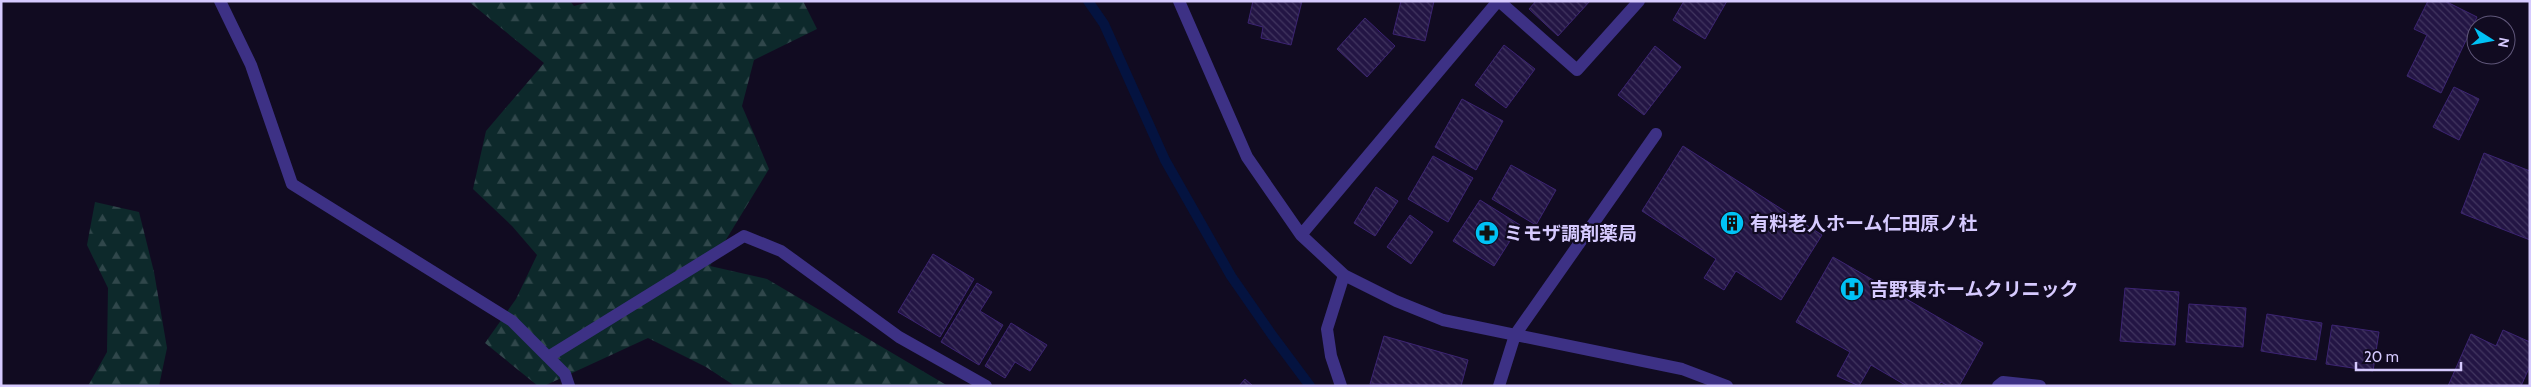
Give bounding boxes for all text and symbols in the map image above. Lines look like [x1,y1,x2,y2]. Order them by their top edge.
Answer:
north arrow [2466,15,2516,65]
text: N [2494,36,2514,49]
building icon: 有料老人ホーム仁田原ノ杜 [1719,210,1745,236]
place label: 有料老人ホーム仁田原ノ杜 [1750,212,1977,235]
pharmacy icon: ミモザ調剤薬局 [1474,220,1500,246]
place label: ミモザ調剤薬局 [1504,222,1637,245]
hospital icon: 吉野東ホームクリニック [1839,276,1865,302]
place label: 吉野東ホームクリニック [1870,278,2078,301]
scale bar [2356,340,2461,372]
text: 20 m [2364,348,2399,366]

